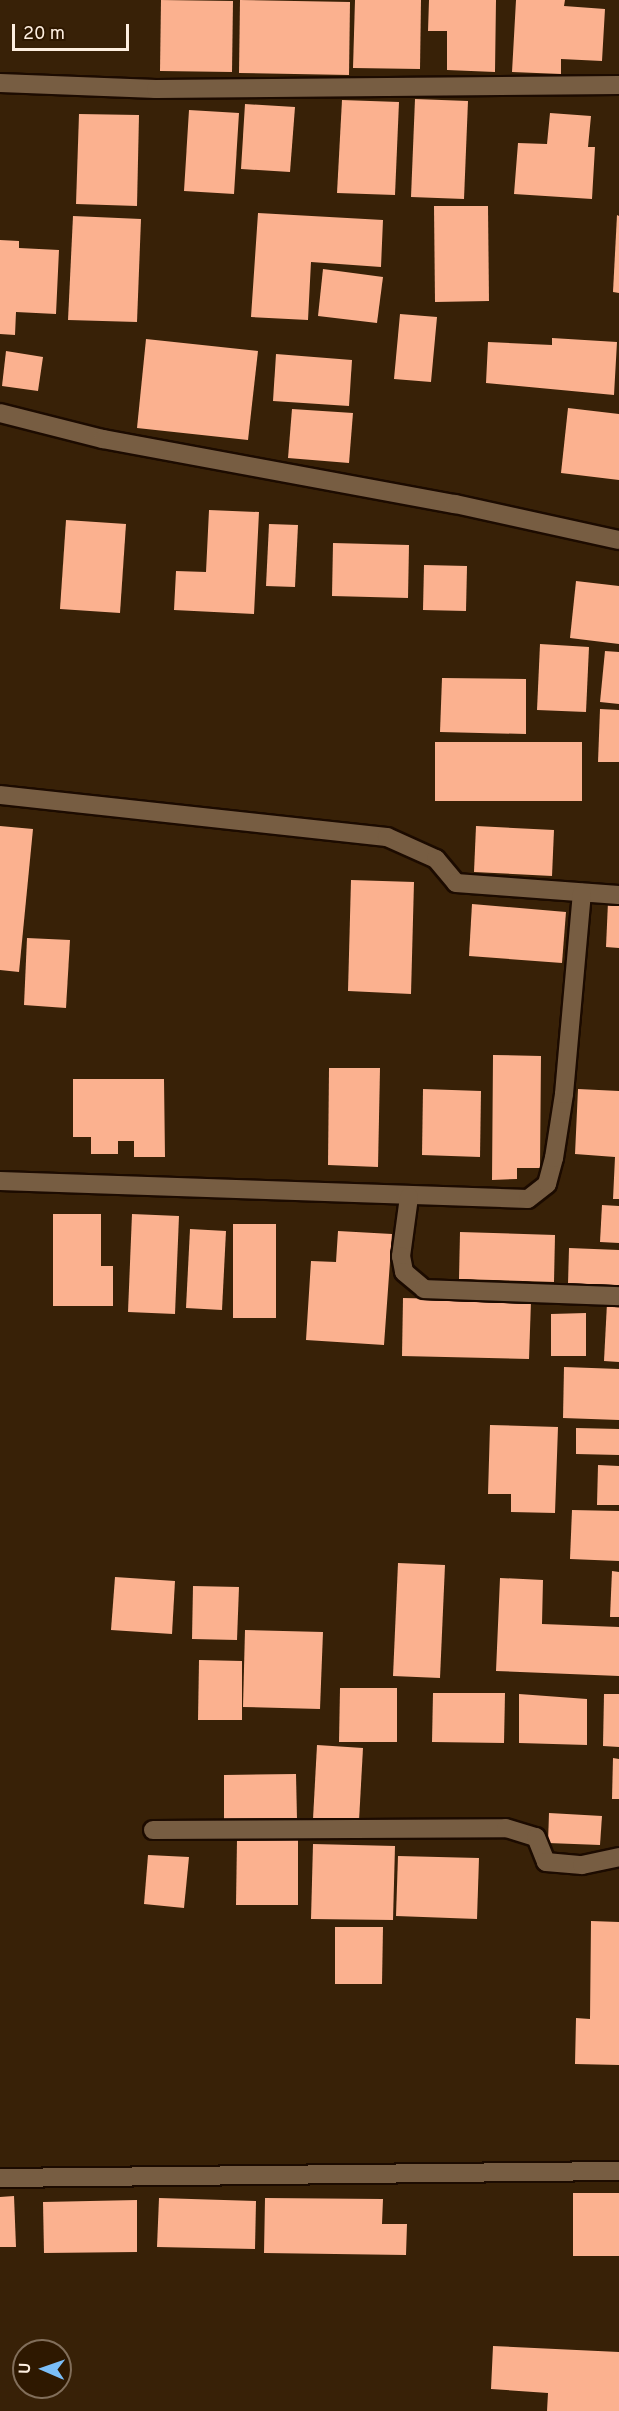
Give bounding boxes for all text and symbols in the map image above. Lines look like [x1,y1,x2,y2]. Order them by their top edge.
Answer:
scale bar [15,12,132,50]
text: 20 m [23,23,65,46]
north arrow [12,2339,72,2399]
text: U [16,2362,36,2374]

